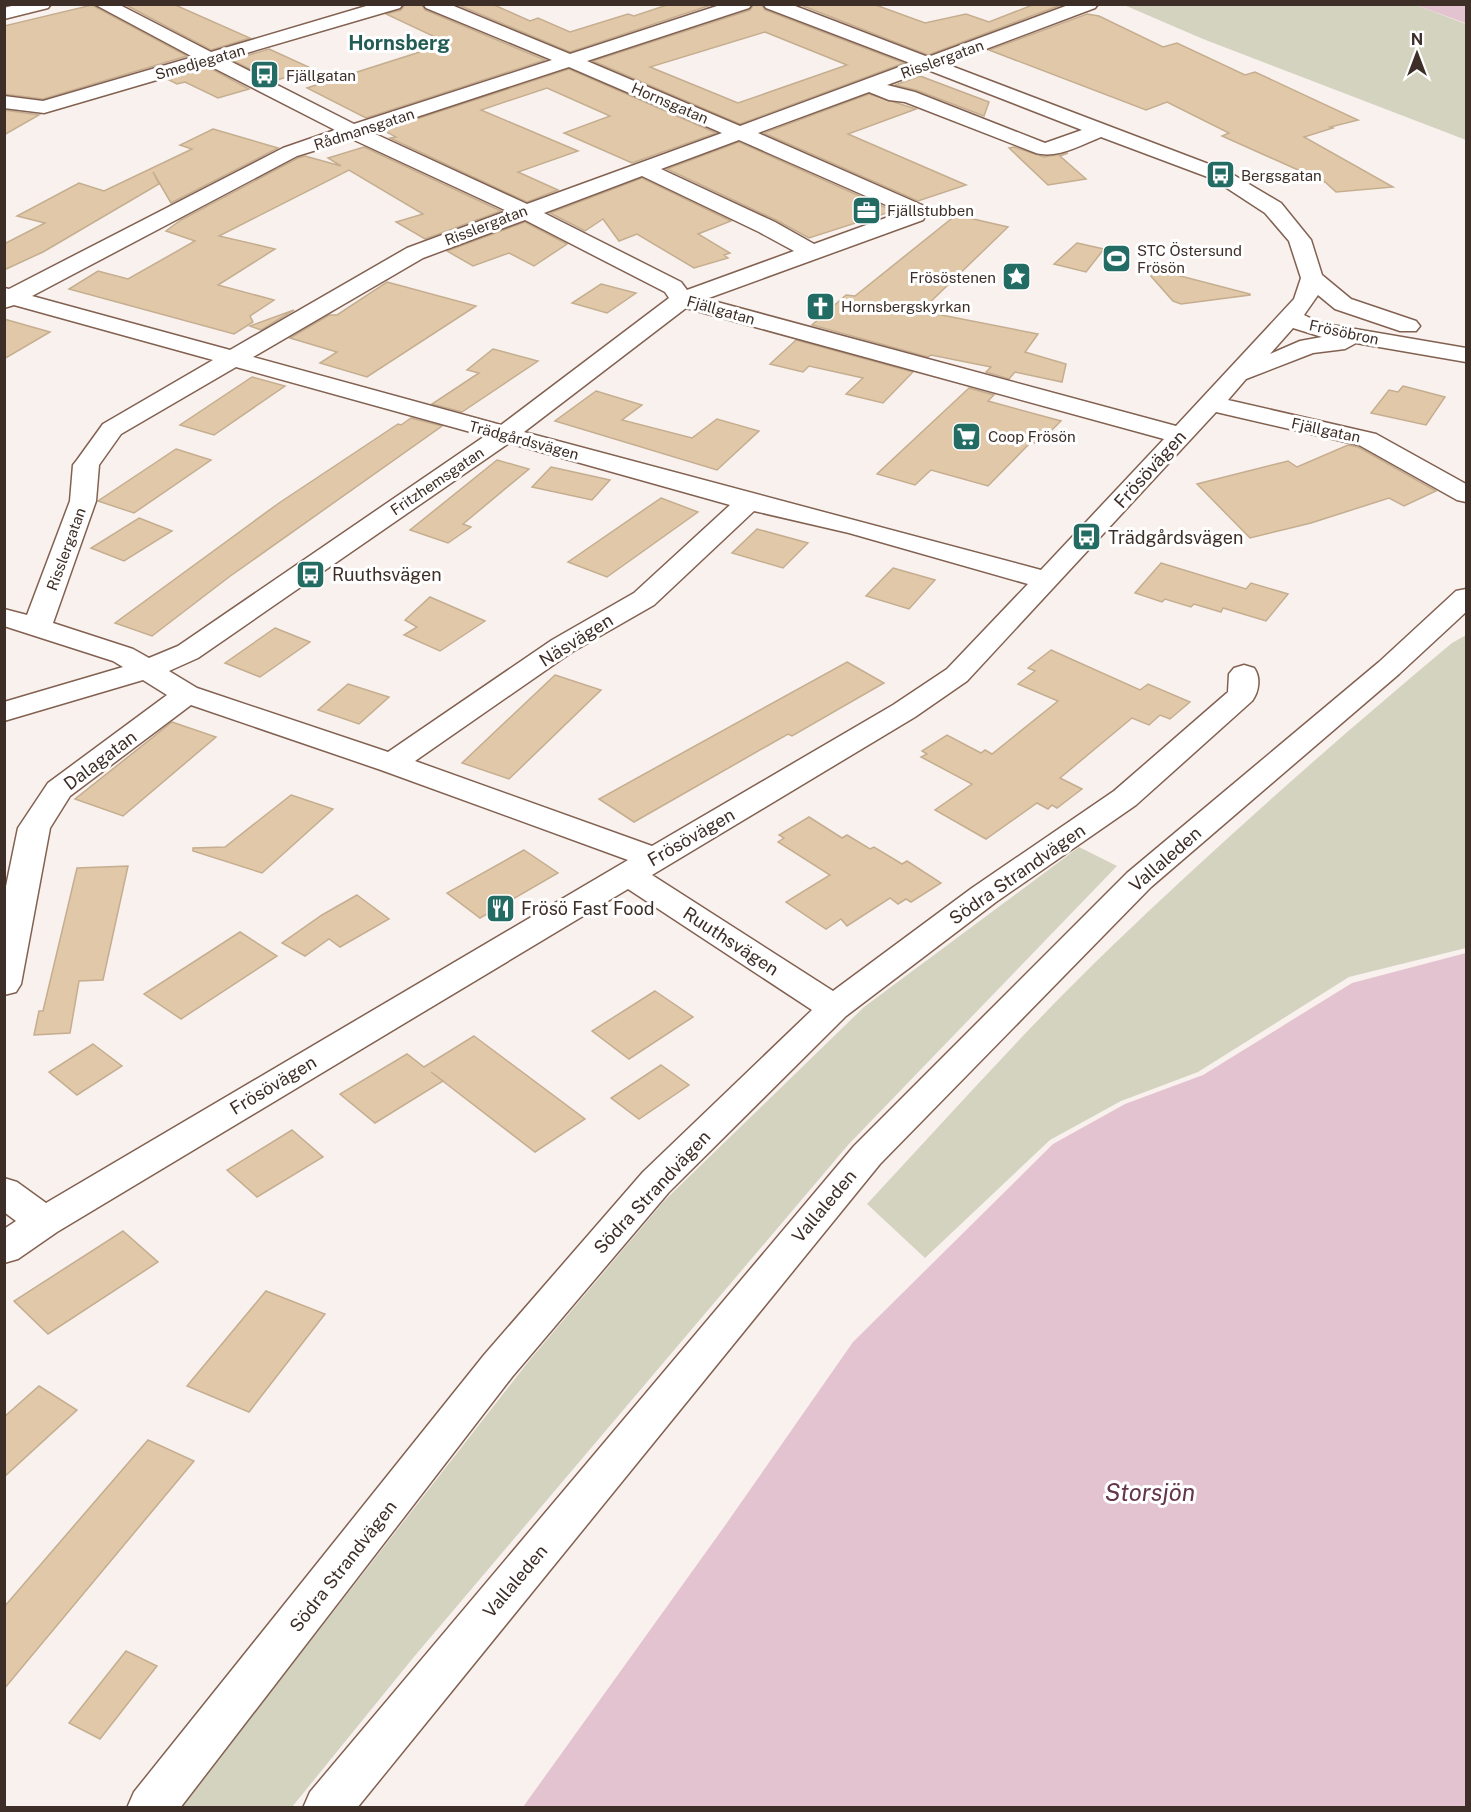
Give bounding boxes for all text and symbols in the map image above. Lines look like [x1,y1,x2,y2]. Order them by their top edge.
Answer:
north arrow [1387,24,1447,84]
text: N [1411,30,1423,49]
district label: Hornsberg [348,31,450,55]
street label: Risslergatan [898,36,986,82]
street label: Smedjegatan [153,41,247,83]
bus stop icon: Fjällgatan [249,59,281,91]
place label: Fjällgatan [286,67,356,84]
street label: Hornsgatan [629,79,711,127]
street label: Rådmansgatan [312,105,416,153]
bus stop icon: Bergsgatan [1204,159,1236,191]
place label: Bergsgatan [1241,167,1322,184]
office icon: Fjällstubben [850,194,882,226]
street label: Risslergatan [442,201,530,249]
place label: Fjällstubben [887,202,974,219]
place label: STC Östersund Frösön [1137,241,1242,276]
sports icon: STC Östersund Frösön [1100,243,1132,275]
place icon: Frösöstenen [1001,261,1033,293]
place label: Frösöstenen [910,269,996,286]
church icon: Hornsbergskyrkan [804,290,836,322]
street label: Fjällgatan [685,292,757,328]
place label: Hornsbergskyrkan [841,298,970,315]
street label: Frösöbron [1308,316,1380,348]
street label: Fjällgatan [1290,414,1362,446]
street label: Trädgårdsvägen [467,417,581,463]
supermarket icon: Coop Frösön [951,420,983,452]
street label: Frösövägen [1110,426,1190,512]
place label: Coop Frösön [988,428,1076,445]
street label: Fritzhemsgatan [387,443,487,519]
street label: Risslergatan [43,505,89,593]
bus stop icon: Trädgårdsvägen [1071,521,1103,553]
place label: Trädgårdsvägen [1108,527,1243,548]
bus stop icon: Ruuthsvägen [295,558,327,590]
place label: Ruuthsvägen [332,564,442,585]
street label: Näsvägen [535,609,617,671]
street label: Dalagatan [60,726,140,794]
street label: Frösövägen [644,804,738,870]
street label: Södra Strandvägen [945,819,1089,929]
street label: Vallaleden [1125,822,1205,896]
restaurant icon: Frösö Fast Food [484,892,516,924]
place label: Frösö Fast Food [521,898,654,919]
street label: Ruuthsvägen [679,902,783,980]
street label: Frösövägen [226,1051,320,1119]
street label: Södra Strandvägen [589,1126,715,1258]
street label: Vallaleden [788,1165,860,1247]
water label: Storsjön [1105,1478,1195,1506]
street label: Södra Strandvägen [285,1496,401,1636]
street label: Vallaleden [479,1540,551,1622]

